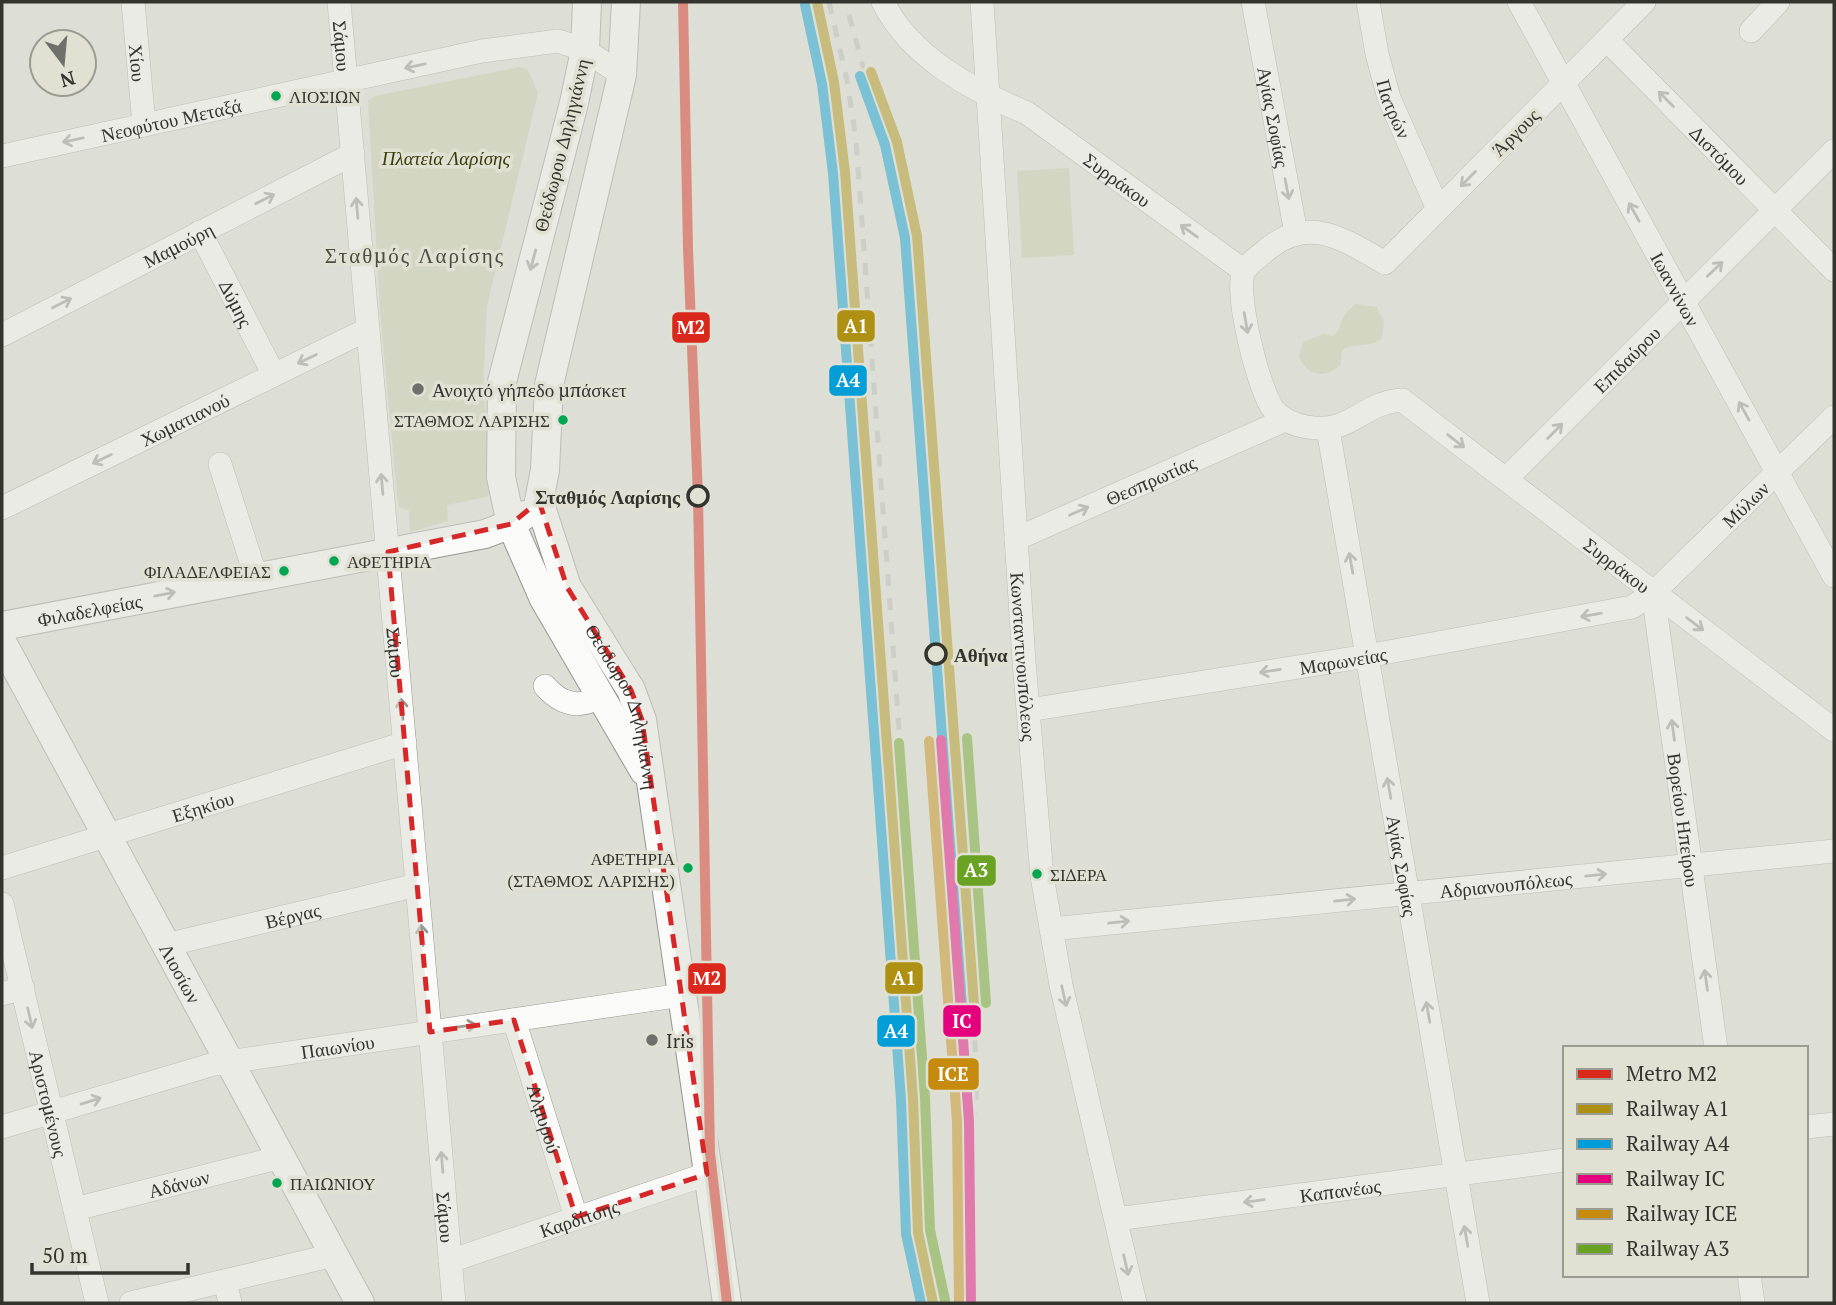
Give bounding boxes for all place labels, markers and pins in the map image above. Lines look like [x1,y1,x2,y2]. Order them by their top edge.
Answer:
place label: ΛΙΟΣΙΩΝ [289,85,361,108]
marker: ΛΙΟΣΙΩΝ [269,89,283,103]
place label: Ανοιχτό γήπεδο μπάσκετ [432,377,627,402]
marker: Ανοιχτό γήπεδο μπάσκετ [410,381,426,397]
place label: ΣΤΑΘΜΟΣ ΛΑΡΙΣΗΣ [394,409,550,432]
marker: ΣΤΑΘΜΟΣ ΛΑΡΙΣΗΣ [556,413,570,427]
place label: Σταθμός Λαρίσης [535,484,681,509]
marker: Σταθμός Λαρίσης [687,485,709,507]
place label: ΑΦΕΤΗΡΙΑ [347,550,432,573]
marker: ΑΦΕΤΗΡΙΑ [327,554,341,568]
place label: ΦΙΛΑΔΕΛΦΕΙΑΣ [144,560,271,583]
marker: ΦΙΛΑΔΕΛΦΕΙΑΣ [277,564,291,578]
place label: Αθήνα [954,642,1008,667]
marker: Αθήνα [925,643,947,665]
place label: ΑΦΕΤΗΡΙΑ (ΣΤΑΘΜΟΣ ΛΑΡΙΣΗΣ) [507,847,676,892]
marker: ΑΦΕΤΗΡΙΑ (ΣΤΑΘΜΟΣ ΛΑΡΙΣΗΣ) [681,861,695,875]
place label: ΣΙΔΕΡΑ [1050,863,1108,886]
marker: ΣΙΔΕΡΑ [1030,867,1044,881]
place label: Iris [666,1028,694,1053]
marker: Iris [644,1032,660,1048]
place label: ΠΑΙΩΝΙΟΥ [290,1172,375,1195]
marker: ΠΑΙΩΝΙΟΥ [270,1176,284,1190]

